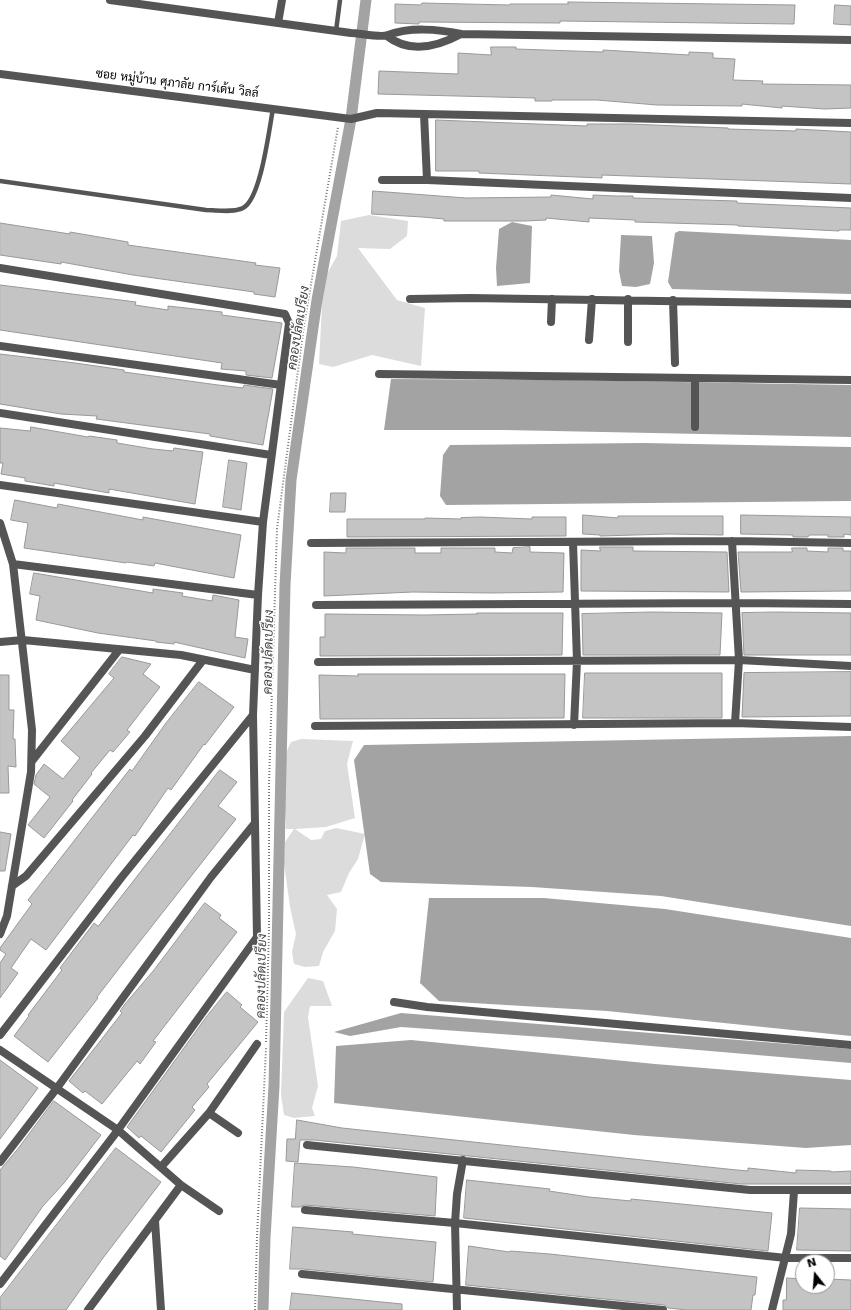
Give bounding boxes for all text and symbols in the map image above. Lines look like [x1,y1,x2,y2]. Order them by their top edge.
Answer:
street label: ซอย หมู่บ้าน ศุภาลัย การ์เด้น วิลล์ [95,67,259,101]
water label: คลองปลัดเปรียง [285,285,313,371]
water label: คลองปลัดเปรียง [260,609,278,695]
water label: คลองปลัดเปรียง [253,933,271,1019]
north arrow [795,1254,835,1294]
text: N [805,1255,818,1271]

